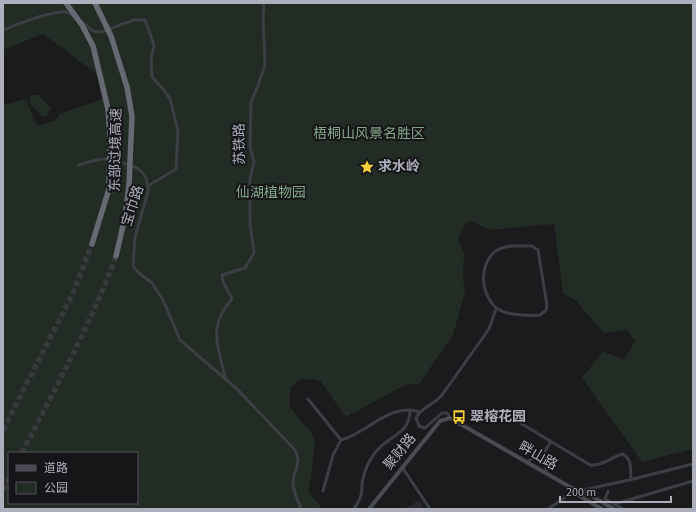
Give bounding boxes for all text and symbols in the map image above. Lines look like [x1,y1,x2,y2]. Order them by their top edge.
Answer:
street label: 东部过境高速 [105,108,127,192]
street label: 苏铁路 [230,123,250,165]
park label: 梧桐山风景名胜区 [313,124,425,144]
place label: 求水岭 [378,157,420,177]
place icon: 求水岭 [359,159,375,175]
street label: 宝巾路 [117,183,149,229]
park label: 仙湖植物园 [236,183,306,203]
place label: 翠榕花园 [470,407,526,427]
bus stop icon: 翠榕花园 [451,409,467,425]
street label: 聚财路 [379,429,421,475]
street label: 畔山路 [515,437,561,475]
legend [8,452,138,504]
text: 道路 [44,460,68,477]
scale bar [560,478,671,504]
text: 公园 [44,480,68,497]
text: 200 m [566,484,596,501]

